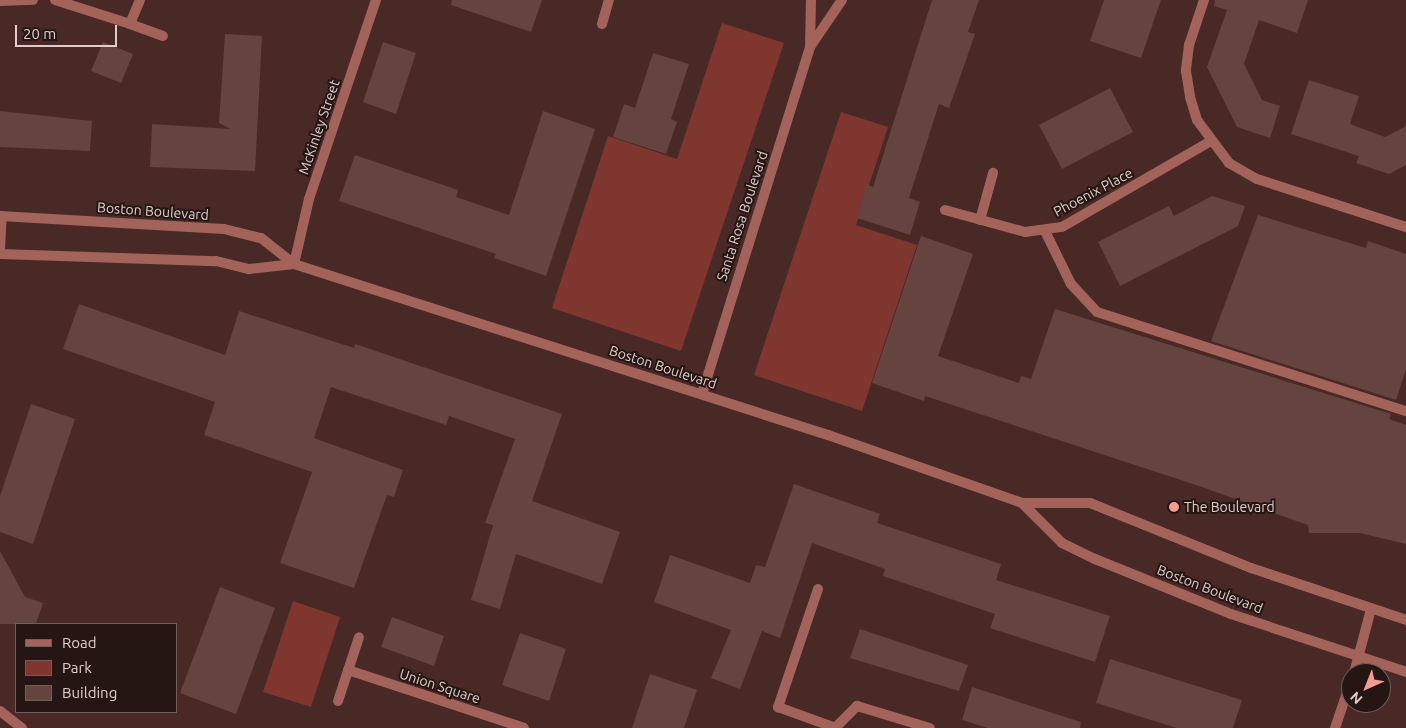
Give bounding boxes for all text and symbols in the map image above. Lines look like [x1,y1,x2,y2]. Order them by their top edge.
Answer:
scale bar [18,15,120,47]
text: 20 m [23,25,56,42]
street label: McKinley Street [295,77,343,177]
street label: Santa Rosa Boulevard [713,149,771,283]
street label: Phoenix Place [1050,164,1136,220]
street label: Boston Boulevard [97,199,209,223]
street label: Boston Boulevard [607,342,719,392]
place label: The Boulevard [1184,499,1275,515]
marker: The Boulevard [1168,501,1180,513]
street label: Boston Boulevard [1155,561,1265,617]
legend [15,623,178,713]
text: Road [62,634,97,651]
text: Park [62,659,92,676]
north arrow [1341,663,1391,713]
street label: Union Square [397,665,483,707]
text: Building [62,684,117,701]
text: N [1347,689,1366,707]

